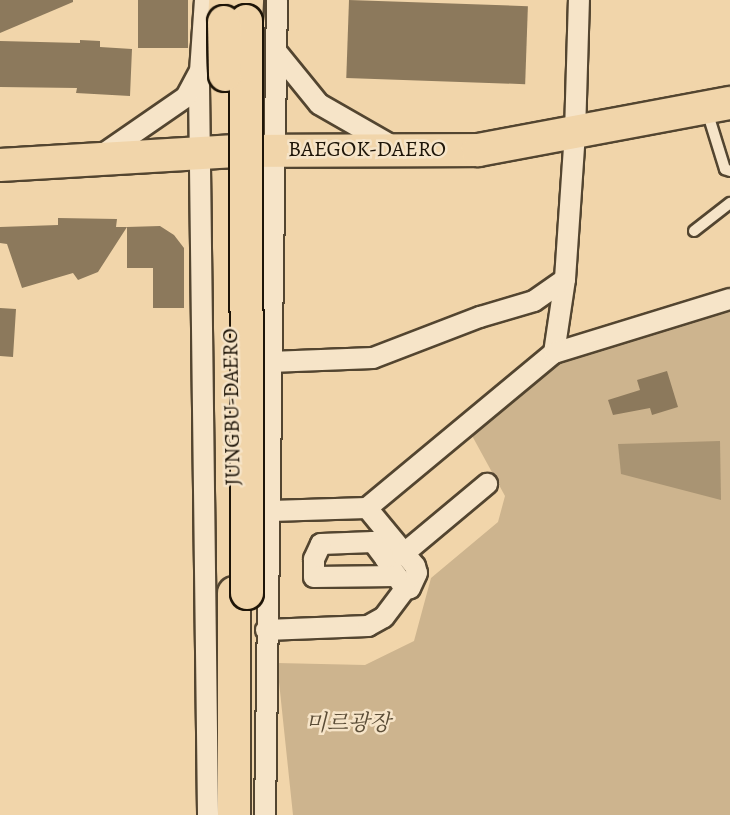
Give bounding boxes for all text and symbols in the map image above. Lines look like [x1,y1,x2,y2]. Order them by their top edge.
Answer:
street label: BAEGOK-DAERO [288,137,446,163]
street label: JUNGBU-DAERO [217,328,247,486]
park label: 미르광장 [305,711,391,737]

